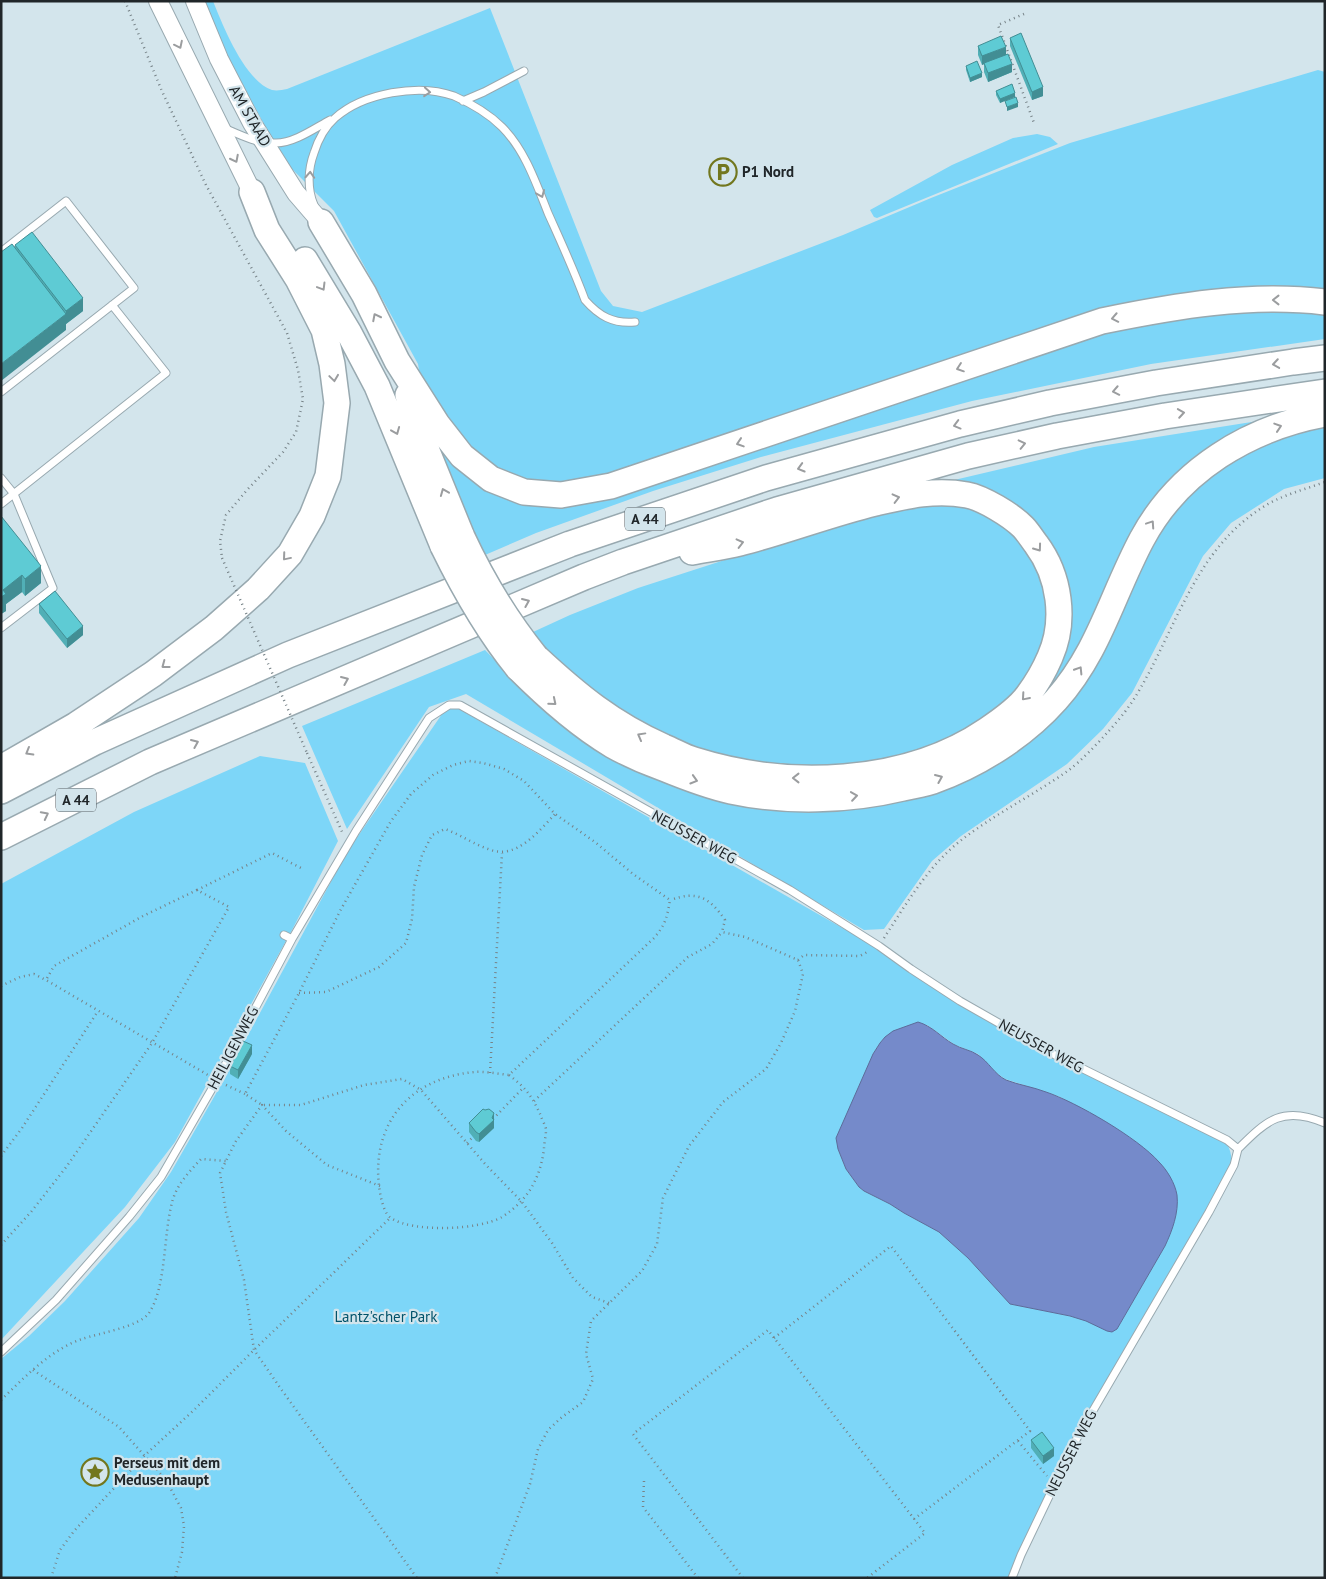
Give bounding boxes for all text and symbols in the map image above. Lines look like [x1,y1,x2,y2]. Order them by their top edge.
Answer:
one-way arrow [173,40,184,49]
street label: AM STAAD [225,82,275,150]
one-way arrow [424,86,432,97]
one-way arrow [229,154,239,163]
parking icon: P1 Nord [708,157,738,187]
place label: P1 Nord [742,162,794,181]
one-way arrow [304,171,315,179]
one-way arrow [534,189,545,198]
one-way arrow [315,281,325,290]
one-way arrow [1272,295,1280,305]
one-way arrow [1111,312,1120,323]
one-way arrow [372,313,382,322]
one-way arrow [1272,359,1281,369]
one-way arrow [957,362,965,372]
one-way arrow [328,374,339,382]
one-way arrow [1112,385,1120,395]
one-way arrow [1177,409,1185,419]
one-way arrow [954,419,962,429]
one-way arrow [1273,423,1281,433]
one-way arrow [389,426,400,435]
one-way arrow [737,437,745,447]
one-way arrow [1017,439,1026,450]
one-way arrow [797,463,805,473]
one-way arrow [440,488,450,497]
one-way arrow [891,493,900,504]
road number: A 44 [625,508,665,530]
one-way arrow [1145,521,1155,530]
one-way arrow [735,538,744,549]
one-way arrow [1032,542,1041,552]
one-way arrow [284,551,292,560]
one-way arrow [521,598,530,609]
one-way arrow [161,659,171,668]
one-way arrow [1073,666,1083,675]
one-way arrow [340,675,349,686]
one-way arrow [1022,692,1031,701]
one-way arrow [547,696,556,705]
one-way arrow [637,732,646,742]
one-way arrow [190,739,199,750]
one-way arrow [25,746,34,756]
one-way arrow [792,773,800,783]
one-way arrow [689,774,698,784]
one-way arrow [934,774,943,785]
road number: A 44 [56,788,96,812]
one-way arrow [850,791,858,802]
street label: NEUSSER WEG [648,805,740,868]
one-way arrow [40,811,49,822]
street label: HEILIGENWEG [203,1003,262,1093]
street label: NEUSSER WEG [995,1014,1087,1077]
park label: Lantz'scher Park [335,1307,438,1326]
street label: NEUSSER WEG [1041,1407,1100,1499]
place label: Perseus mit dem Medusenhaupt [114,1453,220,1489]
place icon: Perseus mit dem Medusenhaupt [80,1457,110,1487]

